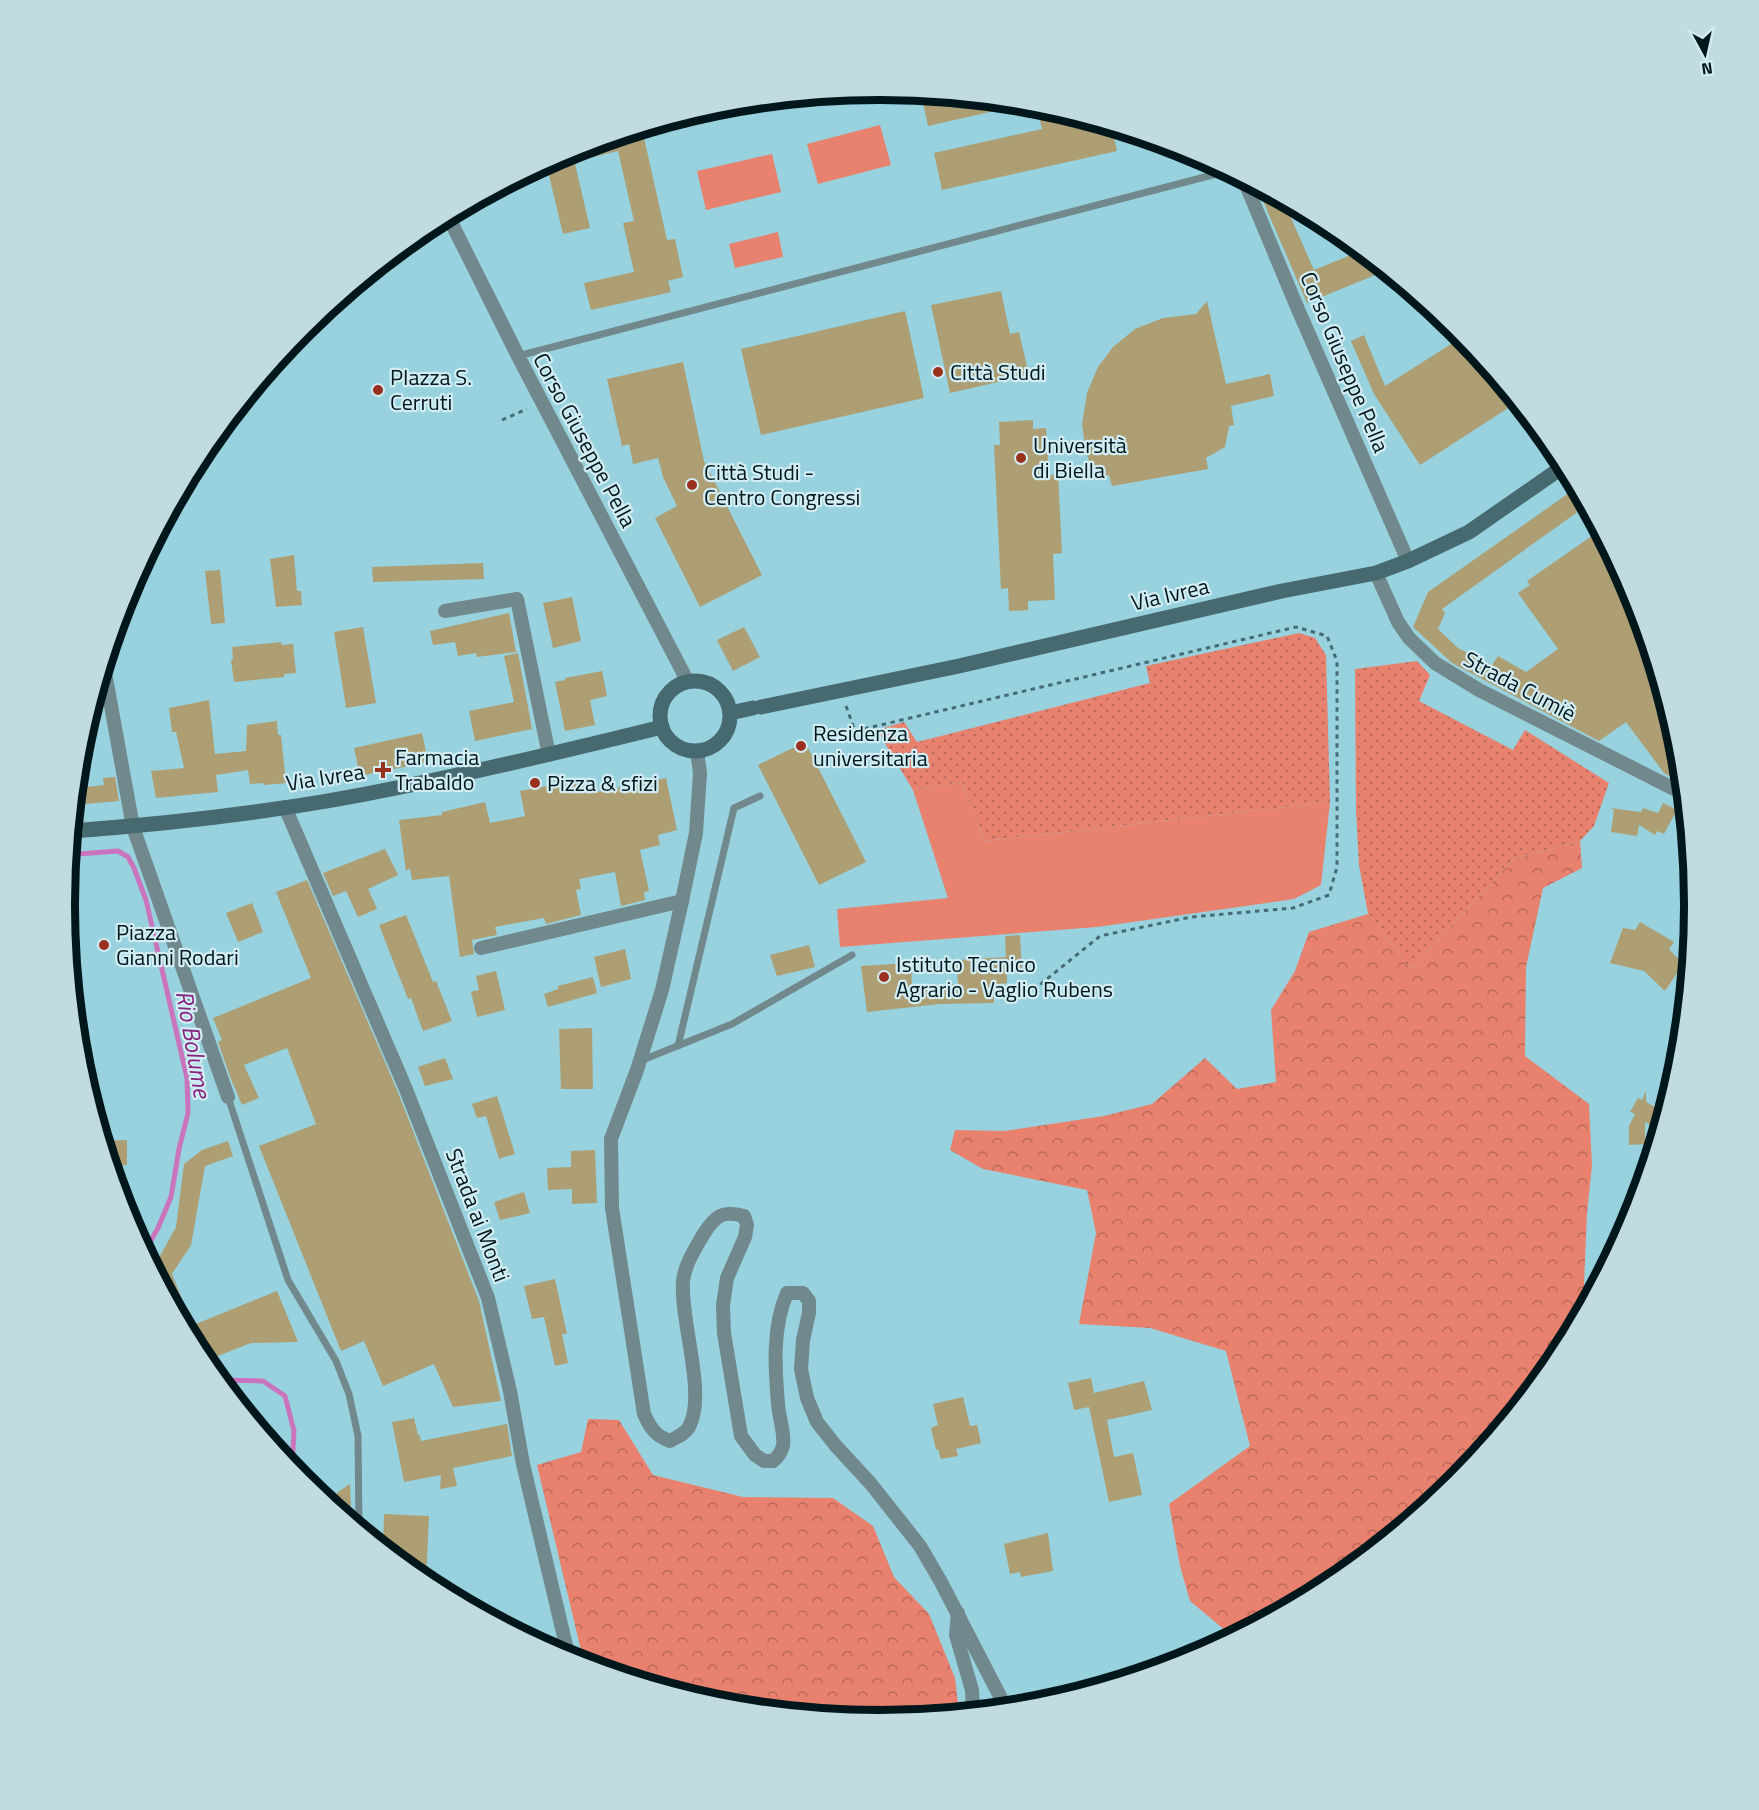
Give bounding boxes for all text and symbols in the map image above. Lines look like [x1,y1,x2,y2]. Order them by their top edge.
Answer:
north arrow [1675,24,1735,84]
text: N [1700,56,1714,82]
street label: Corso Giuseppe Pella [1292,266,1398,458]
street label: Corso Giuseppe Pella [525,347,645,533]
place label: Città Studi [950,355,1046,389]
place label: PIazza S. Cerruti [390,360,472,419]
marker: Città Studi [931,365,945,379]
marker: PIazza S. Cerruti [371,383,385,397]
place label: Università di Biella [1033,428,1127,487]
marker: Università di Biella [1014,451,1028,465]
place label: Città Studi - Centro Congressi [704,455,860,514]
marker: Città Studi - Centro Congressi [685,478,699,492]
street label: Via Ivrea [1128,569,1212,619]
street label: Strada Cumiè [1458,642,1582,730]
place label: Residenza universitaria [813,716,928,775]
marker: Residenza universitaria [794,739,808,753]
place label: Farmacia Trabaldo [395,740,479,799]
street label: Via Ivrea [283,754,367,800]
marker: Farmacia Trabaldo [376,763,390,777]
place label: Pizza & sfizi [547,766,658,800]
marker: Pizza & sfizi [528,776,542,790]
place label: Piazza Gianni Rodari [116,915,239,974]
marker: Piazza Gianni Rodari [97,938,111,952]
place label: Istituto Tecnico Agrario - Vaglio Rubens [896,947,1113,1006]
marker: Istituto Tecnico Agrario - Vaglio Rubens [877,970,891,984]
water label: Rio Bolume [167,988,221,1102]
street label: Strada ai Monti [437,1143,519,1287]

